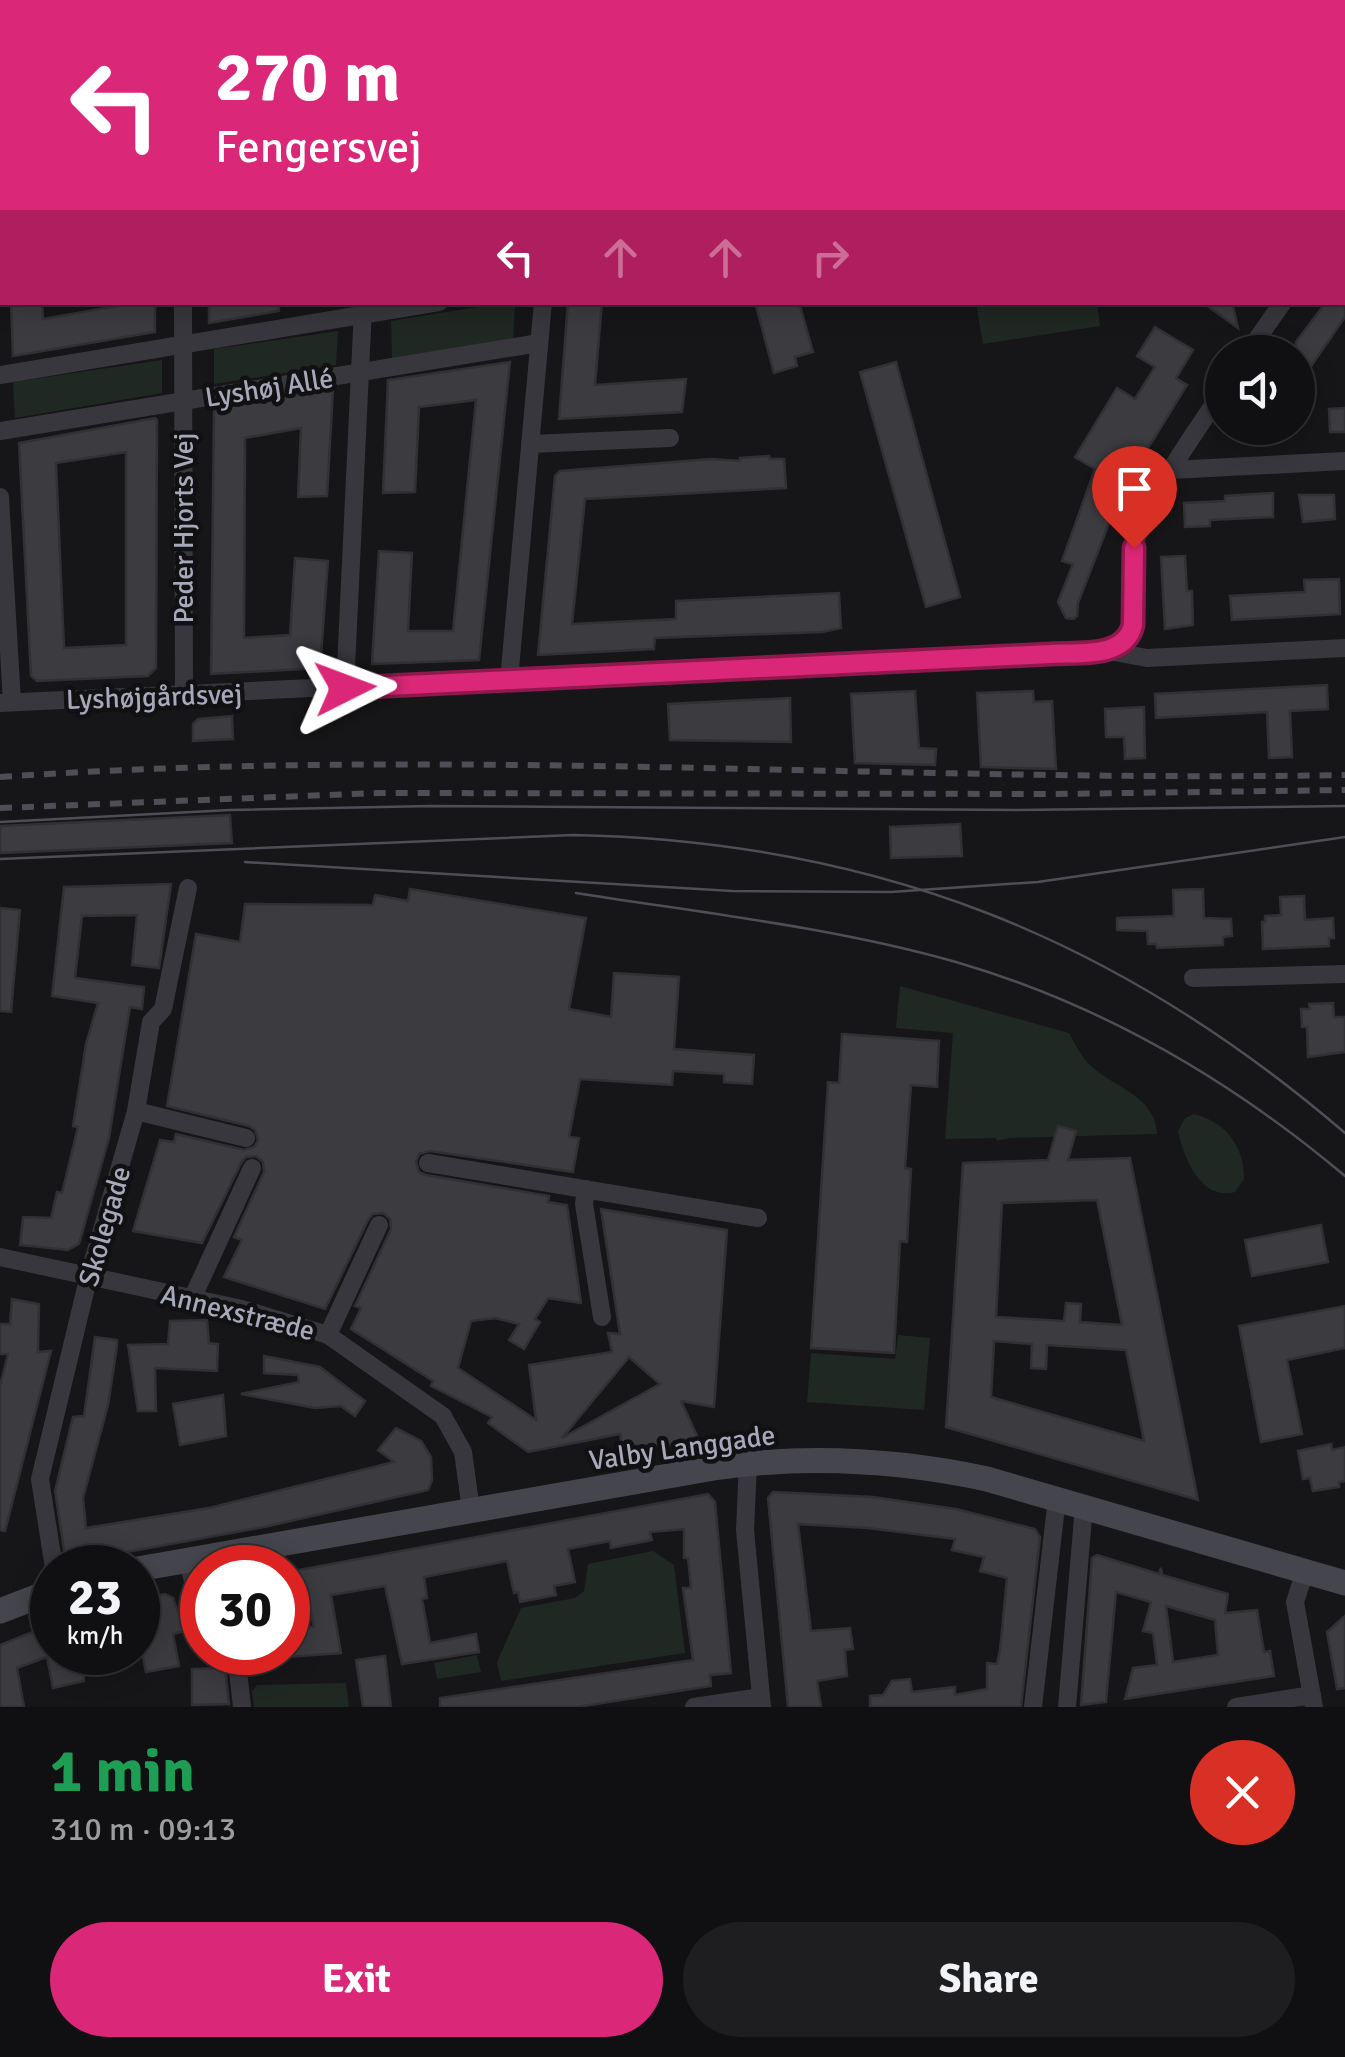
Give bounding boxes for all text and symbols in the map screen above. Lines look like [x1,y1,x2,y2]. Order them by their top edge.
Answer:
text: 270 m [215,34,400,120]
icon: left [50,40,180,170]
text: Fengersvej [215,120,422,175]
icon: left [488,230,543,285]
icon: ahead [593,230,648,285]
icon: ahead [698,230,753,285]
icon: right [803,230,858,285]
map controls [1205,335,1315,445]
button: sound [1205,335,1315,445]
street label: Lyshøj Allé [203,361,336,415]
street label: Peder Hjorts Vej [167,432,201,624]
pin [1092,446,1177,549]
icon: arrive [1107,461,1162,516]
position arrow [293,636,397,740]
street label: Lyshøjgårdsvej [65,677,243,717]
street label: Skolegade [72,1162,138,1290]
street label: Annexstræde [157,1277,318,1349]
street label: Valby Langgade [587,1418,777,1478]
speed limit sign: 30 [180,1545,310,1675]
text: 23 [68,1567,122,1629]
text: km/h [67,1620,123,1651]
text: 1 min [50,1735,195,1809]
button: close [1190,1740,1295,1845]
text: 310 m · 09:13 [50,1810,236,1849]
button: Exit [50,1922,663,2037]
button: Share [683,1922,1295,2037]

